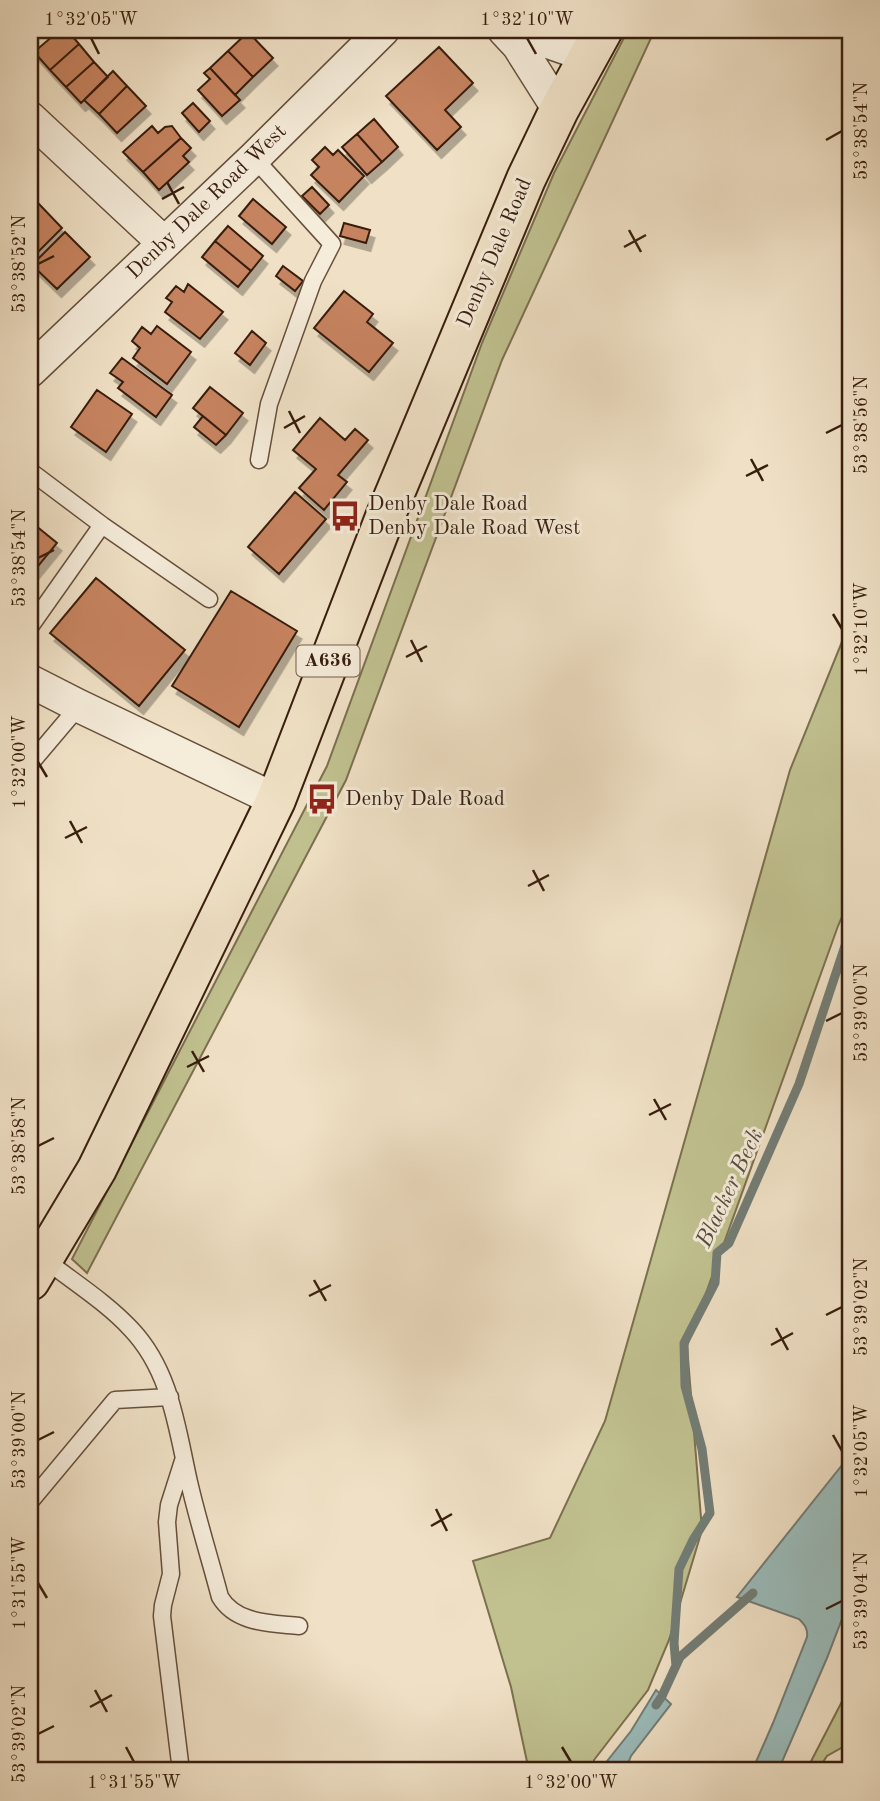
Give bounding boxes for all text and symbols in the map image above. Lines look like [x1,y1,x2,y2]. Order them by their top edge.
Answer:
text: 1°32'05"W [44,11,138,29]
text: 1°32'10"W [480,11,574,29]
text: 53°38'54"N [853,82,871,180]
street label: Denby Dale Road West [123,121,291,283]
street label: Denby Dale Road [454,175,536,331]
text: 53°38'52"N [11,215,29,313]
text: 53°38'56"N [853,376,871,474]
place label: Denby Dale Road Denby Dale Road West [368,494,580,539]
bus stop icon: Denby Dale Road Denby Dale Road West [328,499,362,533]
text: 53°38'54"N [11,509,29,607]
text: 1°32'10"W [853,582,871,676]
road number: A636 [296,646,360,676]
text: 1°32'00"W [11,715,29,809]
bus stop icon: Denby Dale Road [305,782,339,816]
place label: Denby Dale Road [345,789,505,810]
text: 53°39'00"N [853,964,871,1062]
text: 53°38'58"N [11,1097,29,1195]
water label: Blacker Beck [692,1125,767,1252]
text: 53°39'02"N [853,1258,871,1356]
text: 53°39'00"N [11,1391,29,1489]
text: 1°32'05"W [853,1404,871,1498]
text: 1°31'55"W [11,1536,29,1630]
text: 53°39'04"N [853,1552,871,1650]
text: 53°39'02"N [11,1685,29,1783]
text: 1°31'55"W [87,1774,181,1792]
text: 1°32'00"W [524,1774,618,1792]

